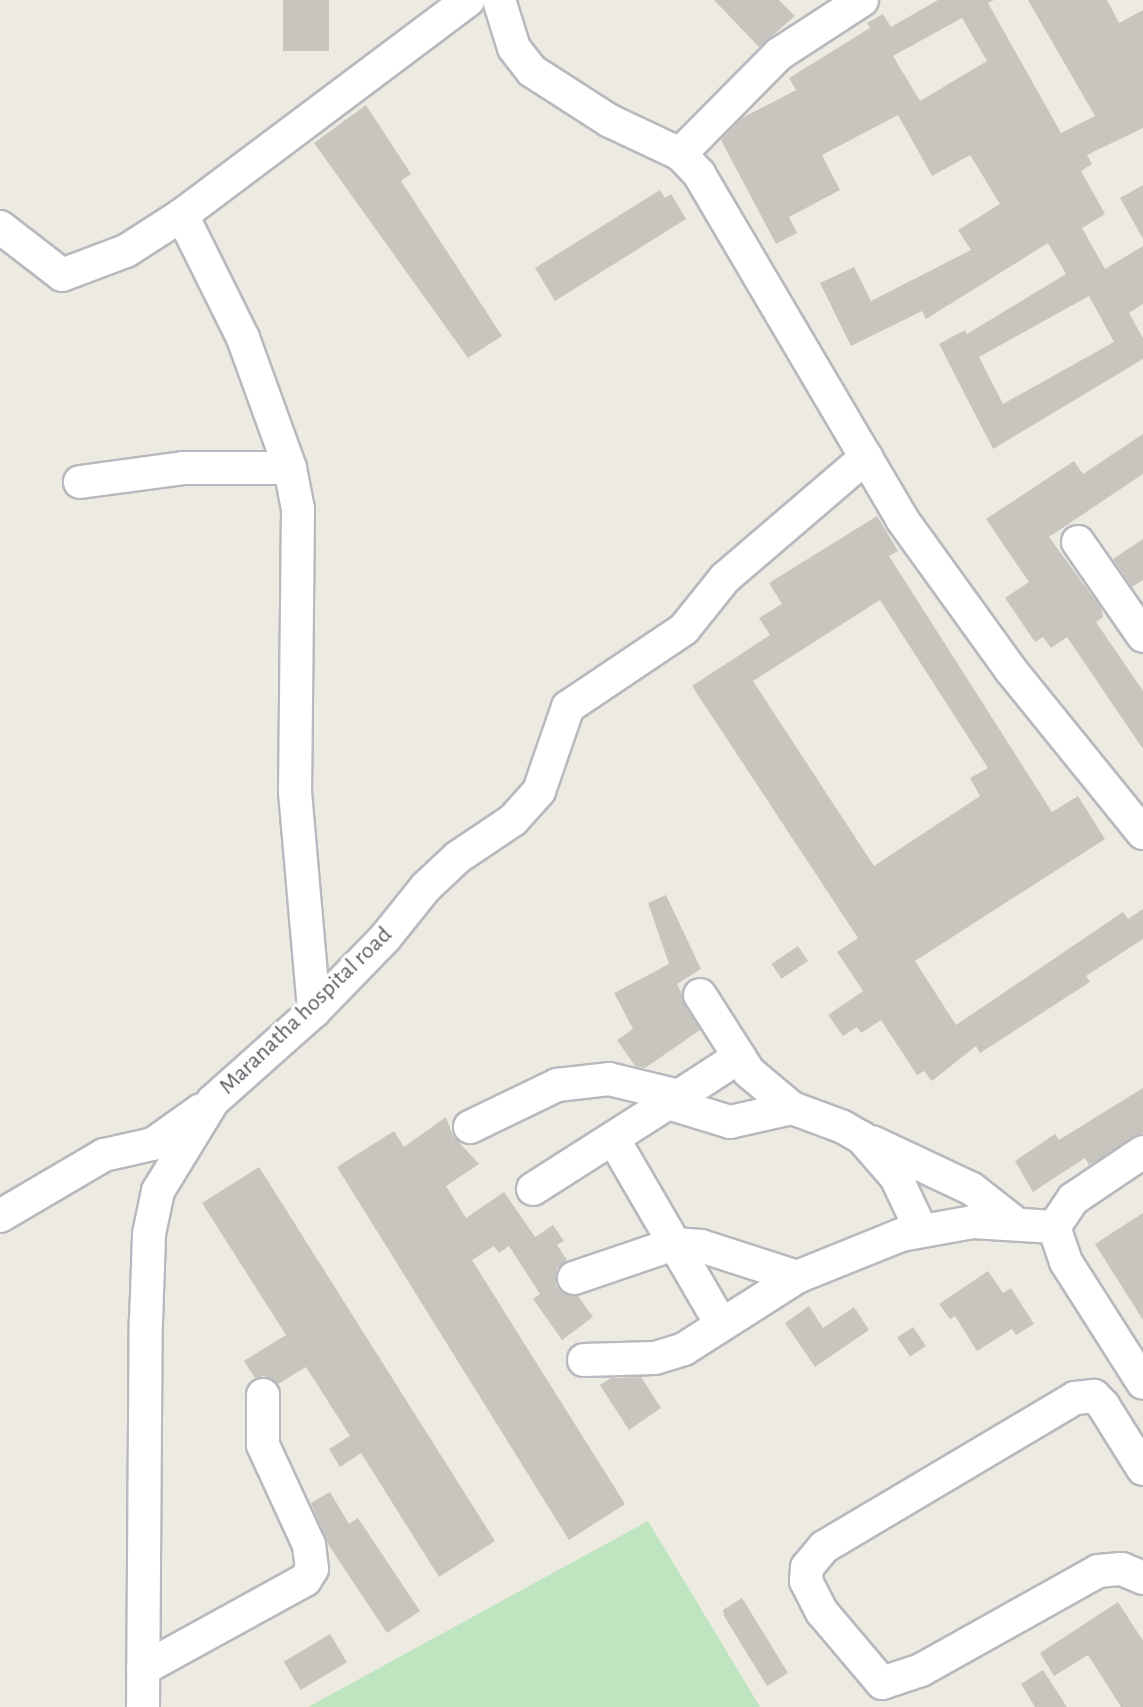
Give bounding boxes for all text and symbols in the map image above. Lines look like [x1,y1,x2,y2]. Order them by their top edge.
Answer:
street label: Maranatha hospital road [214,921,398,1101]

